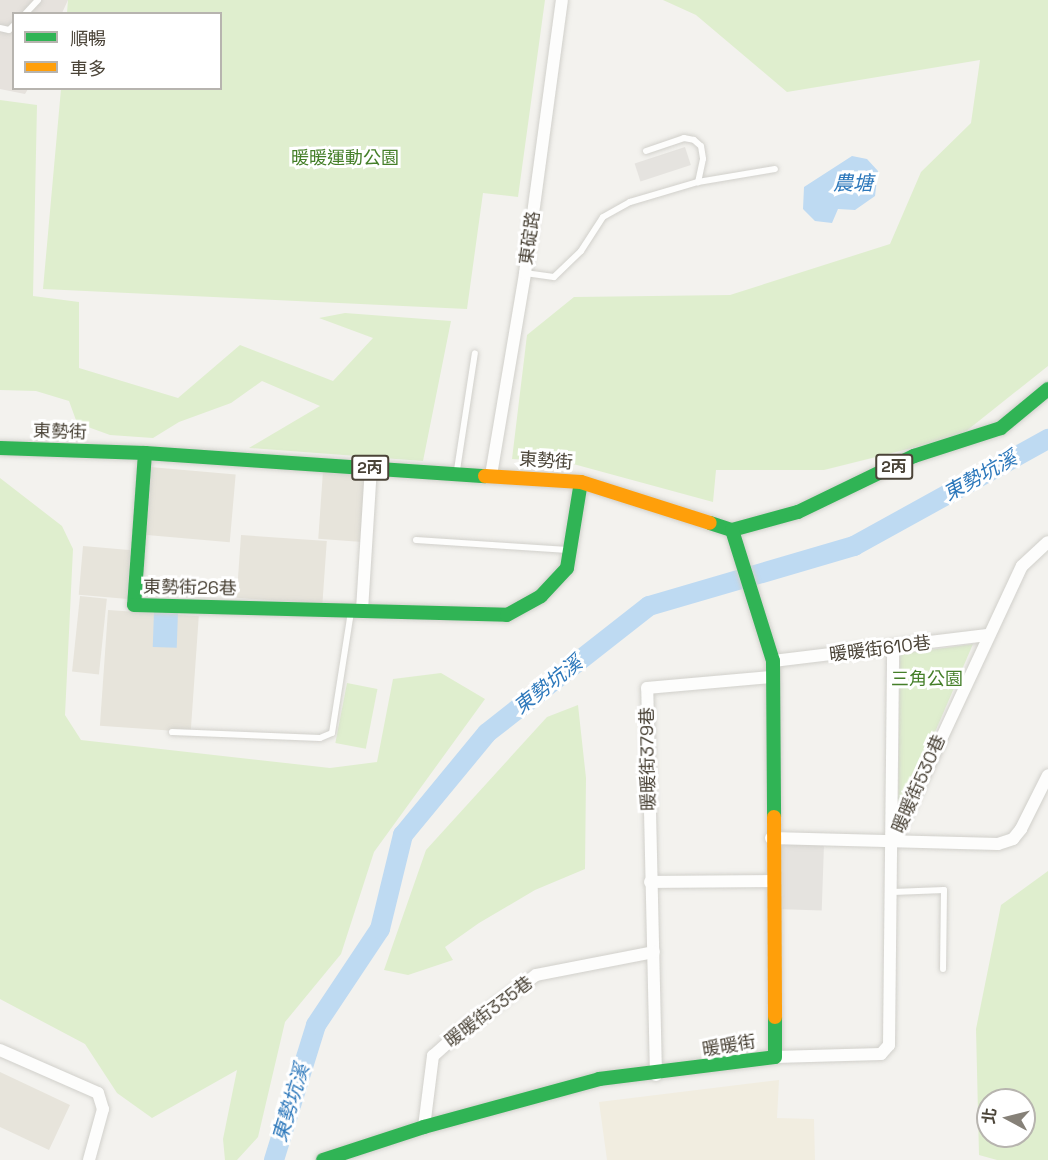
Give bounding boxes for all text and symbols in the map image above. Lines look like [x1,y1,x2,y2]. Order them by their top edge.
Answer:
legend [12,12,222,90]
text: 順暢 [70,27,106,50]
text: 車多 [70,57,106,80]
park label: 暖暖運動公園 [291,147,399,169]
water label: 農塘 [833,171,873,195]
street label: 東碇路 [516,210,544,266]
street label: 東勢街 [33,420,87,444]
water label: 東勢坑溪 [939,446,1021,506]
street label: 東勢街 [518,448,574,474]
road number: 2丙 [874,454,914,480]
road number: 2丙 [350,455,389,481]
street label: 東勢街26巷 [143,576,237,600]
street label: 暖暖街610巷 [828,632,932,666]
water label: 東勢坑溪 [509,651,587,719]
park label: 三角公園 [891,668,963,690]
street label: 暖暖街379巷 [636,707,660,811]
street label: 暖暖街530巷 [888,732,950,836]
street label: 暖暖街335巷 [441,972,537,1052]
street label: 暖暖街 [701,1031,757,1061]
water label: 東勢坑溪 [268,1061,314,1145]
north arrow [976,1088,1036,1148]
text: 北 [978,1107,1001,1125]

